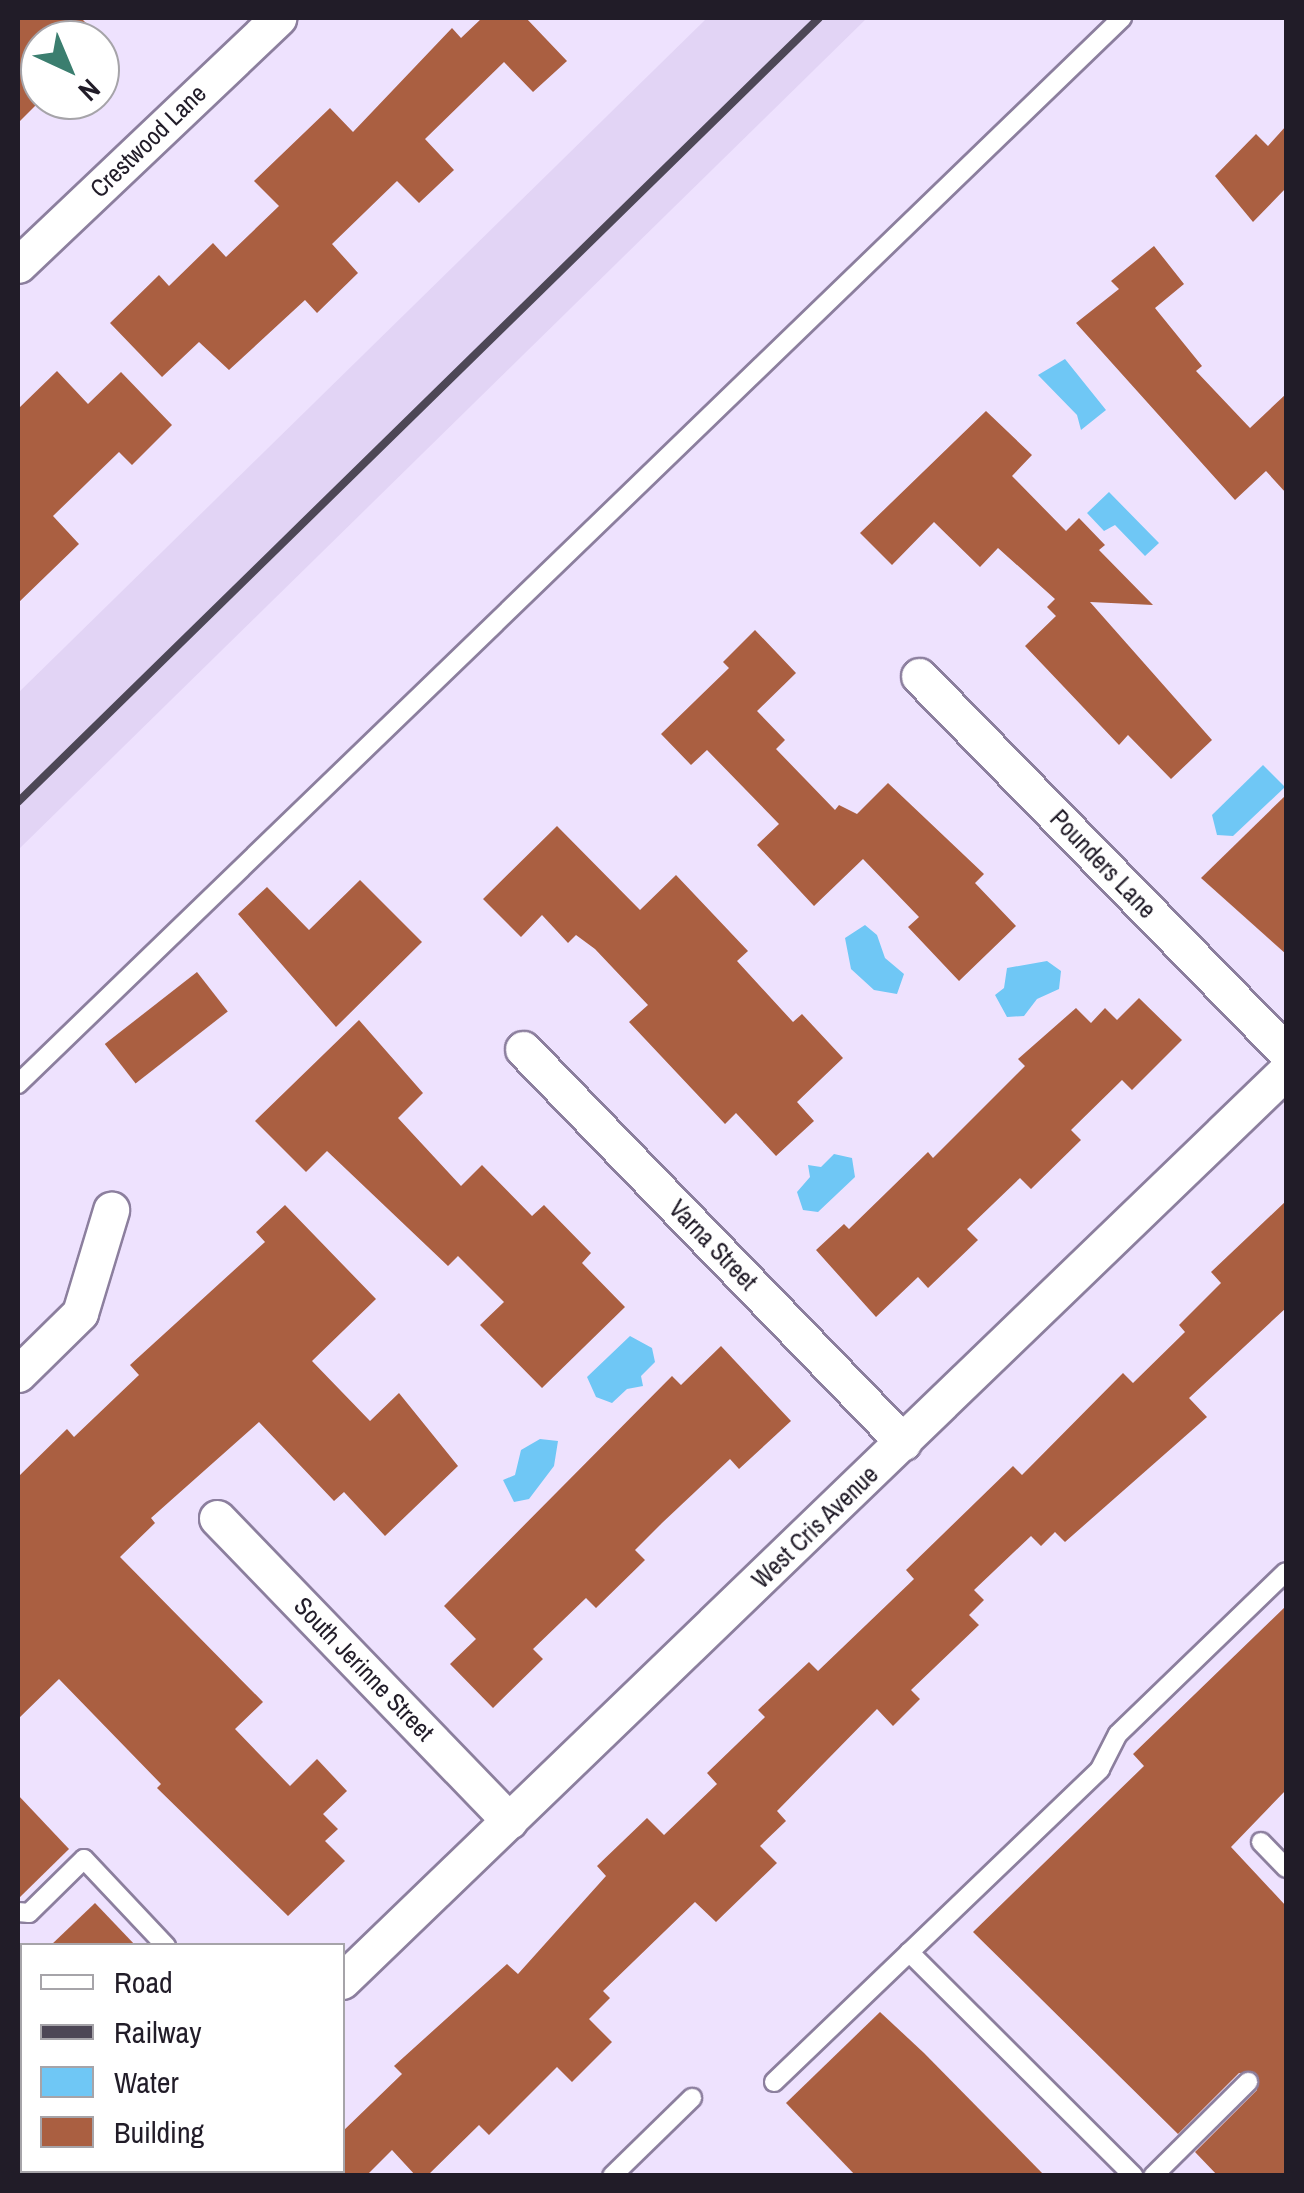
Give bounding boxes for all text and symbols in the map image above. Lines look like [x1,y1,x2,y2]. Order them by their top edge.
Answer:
north arrow [20,20,120,120]
text: N [70,71,109,110]
street label: Crestwood Lane [84,78,212,204]
street label: Pounders Lane [1044,804,1162,924]
street label: Varna Street [663,1194,763,1296]
street label: West Cris Avenue [745,1459,885,1595]
street label: South Jerinne Street [288,1591,440,1747]
legend [20,1943,345,2173]
text: Road [114,1962,173,2002]
text: Railway [114,2012,201,2052]
text: Water [114,2062,179,2102]
text: Building [114,2112,204,2152]

